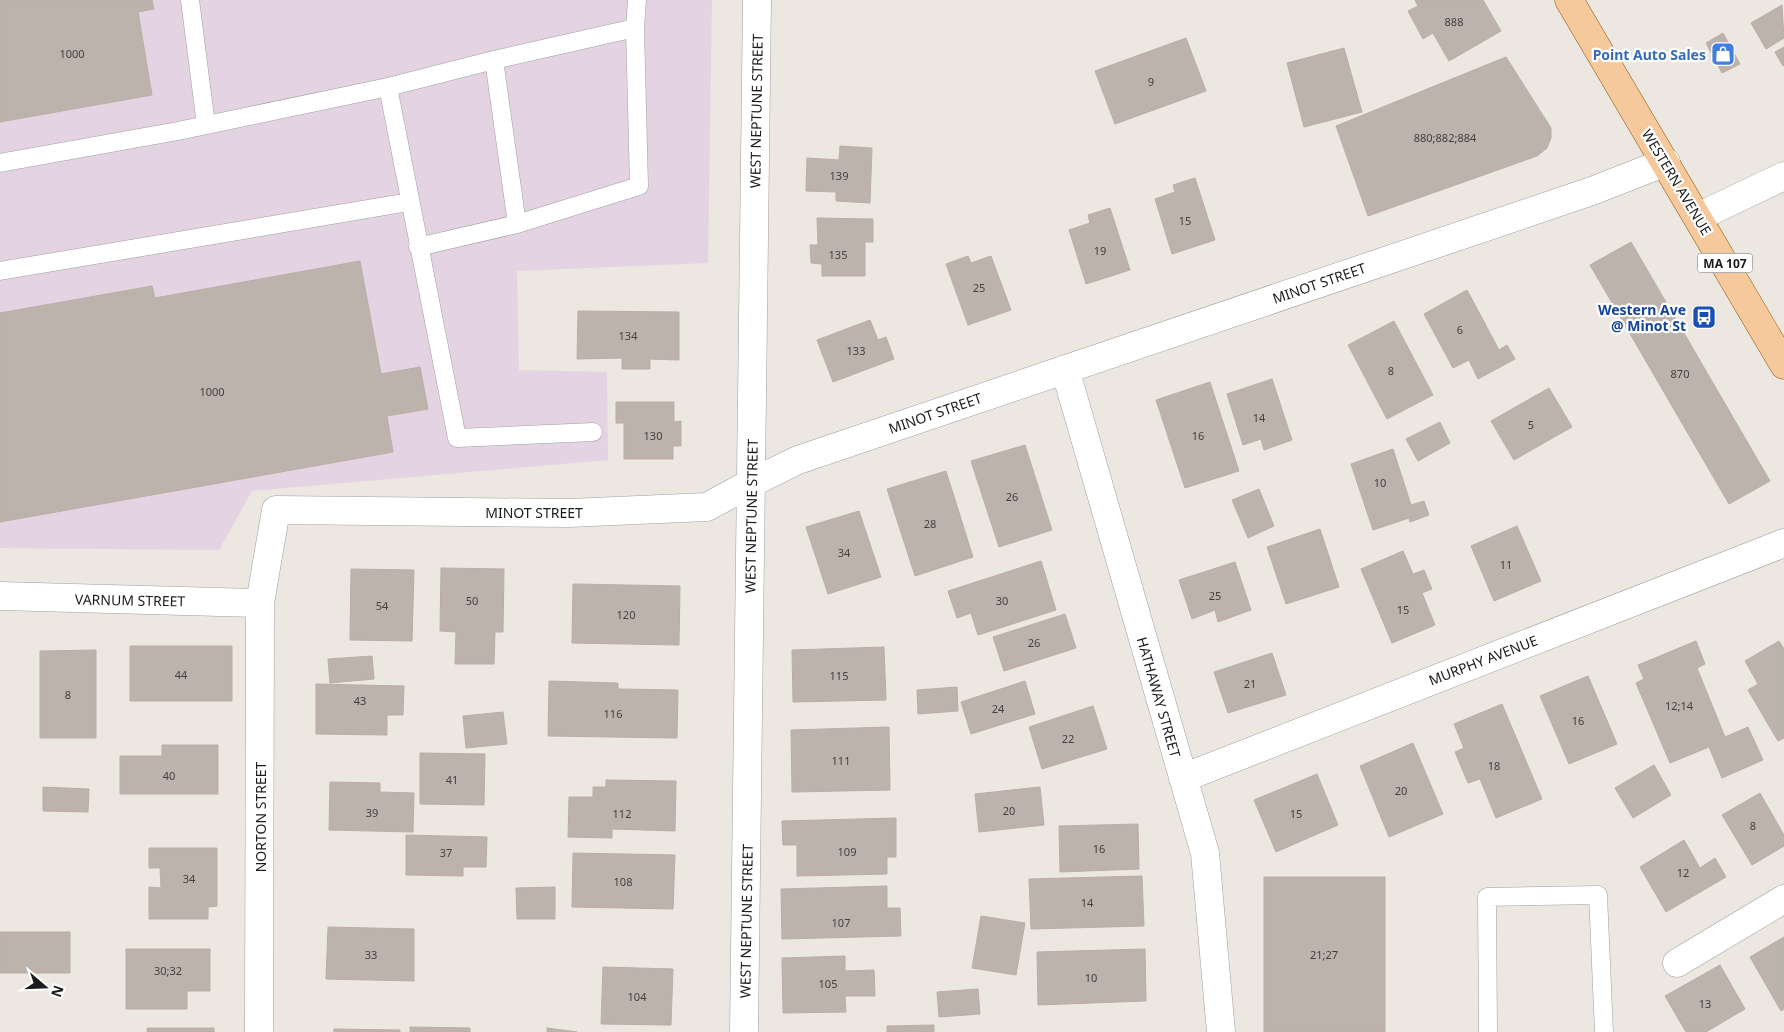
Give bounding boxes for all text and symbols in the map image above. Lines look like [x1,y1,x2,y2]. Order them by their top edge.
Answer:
house number: 888 [1445,14,1463,29]
street label: WEST NEPTUNE STREET [745,33,767,188]
shop icon: Point Auto Sales [1710,41,1736,67]
place label: Point Auto Sales [1593,45,1706,64]
house number: 1000 [59,46,85,61]
house number: 9 [1148,74,1154,89]
street label: WESTERN AVENUE [1638,126,1716,238]
house number: 880;882;884 [1414,130,1477,145]
house number: 139 [830,168,848,183]
house number: 15 [1179,213,1191,228]
house number: 19 [1094,243,1106,258]
house number: 135 [829,247,847,262]
road number: MA 107 [1698,254,1752,272]
street label: MINOT STREET [1270,258,1368,308]
house number: 25 [973,280,985,295]
place label: Western Ave @ Minot St [1598,300,1686,335]
bus stop icon: Western Ave @ Minot St [1691,304,1717,330]
house number: 6 [1457,322,1463,337]
house number: 134 [619,328,638,343]
house number: 133 [847,343,865,358]
house number: 8 [1388,363,1394,378]
house number: 870 [1671,366,1689,381]
house number: 1000 [199,384,225,399]
street label: MINOT STREET [886,388,984,438]
house number: 14 [1253,410,1266,425]
house number: 5 [1528,417,1534,432]
house number: 130 [644,428,662,443]
house number: 16 [1192,428,1204,443]
street label: WEST NEPTUNE STREET [740,438,762,593]
house number: 10 [1374,475,1386,490]
house number: 26 [1006,489,1018,504]
street label: MINOT STREET [485,503,583,522]
house number: 28 [924,516,936,531]
house number: 34 [838,545,851,560]
house number: 11 [1500,557,1512,572]
house number: 25 [1209,588,1221,603]
street label: VARNUM STREET [75,590,185,610]
house number: 50 [466,593,478,608]
house number: 30 [996,593,1008,608]
house number: 54 [376,598,389,613]
house number: 15 [1397,602,1409,617]
house number: 120 [617,607,635,622]
street label: MURPHY AVENUE [1426,630,1540,690]
house number: 26 [1028,635,1040,650]
street label: HATHAWAY STREET [1133,635,1185,760]
house number: 44 [175,667,188,682]
house number: 115 [830,668,848,683]
house number: 21 [1244,676,1256,691]
house number: 8 [65,687,71,702]
house number: 43 [354,693,366,708]
house number: 12;14 [1665,698,1694,713]
house number: 24 [992,701,1005,716]
house number: 116 [604,706,622,721]
house number: 16 [1572,713,1584,728]
house number: 22 [1062,731,1074,746]
house number: 111 [832,753,850,768]
house number: 18 [1488,758,1500,773]
street label: NORTON STREET [251,762,270,872]
house number: 40 [163,768,175,783]
house number: 41 [446,772,458,787]
house number: 20 [1395,783,1407,798]
house number: 20 [1003,803,1015,818]
house number: 39 [366,805,378,820]
house number: 112 [613,806,631,821]
house number: 15 [1290,806,1302,821]
house number: 8 [1750,818,1756,833]
house number: 16 [1093,841,1105,856]
street label: WEST NEPTUNE STREET [735,843,757,998]
house number: 109 [838,844,856,859]
house number: 37 [440,845,452,860]
house number: 12 [1677,865,1689,880]
house number: 34 [183,871,196,886]
house number: 108 [614,874,632,889]
house number: 14 [1081,895,1094,910]
house number: 107 [832,915,850,930]
house number: 33 [365,947,377,962]
house number: 21;27 [1310,947,1338,962]
north arrow [20,962,70,1012]
house number: 30;32 [154,963,182,978]
house number: 10 [1085,970,1097,985]
house number: 105 [819,976,837,991]
text: N [47,983,69,1000]
house number: 104 [628,989,647,1004]
house number: 13 [1699,996,1711,1011]

